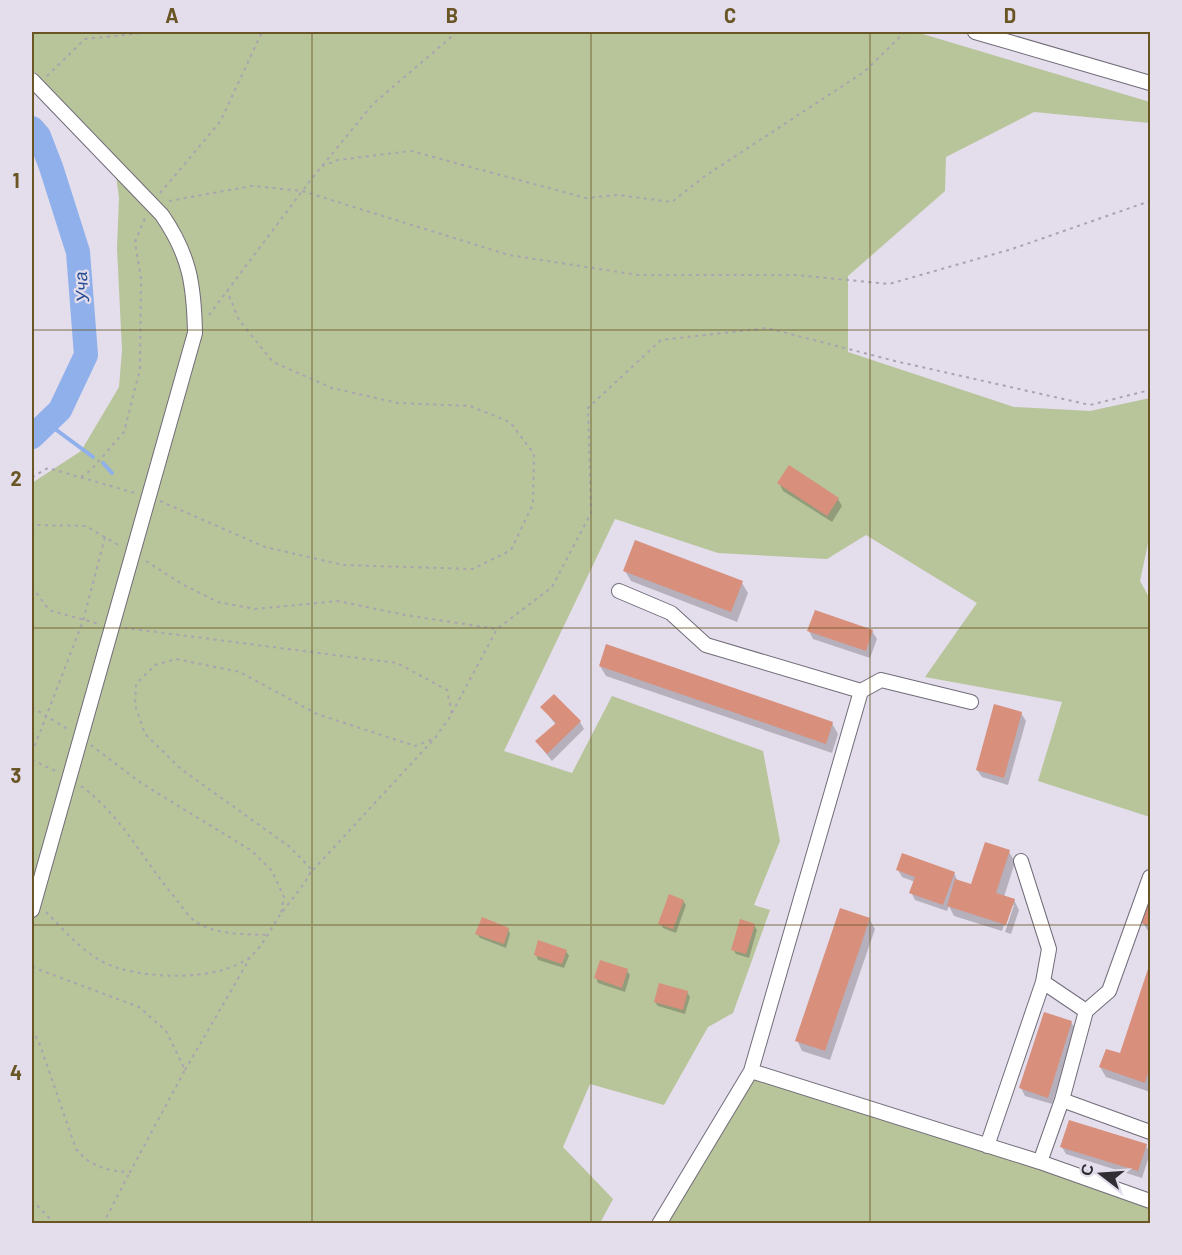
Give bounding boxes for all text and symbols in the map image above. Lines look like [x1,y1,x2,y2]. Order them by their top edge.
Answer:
text: A [165,3,179,27]
text: B [446,3,458,27]
text: C [724,3,736,27]
text: D [1004,3,1016,27]
text: 1 [12,168,20,192]
water label: Уча [69,271,93,304]
text: 2 [10,466,22,490]
text: 3 [11,763,21,787]
text: 4 [10,1060,22,1084]
north arrow [1071,1144,1131,1204]
text: С [1075,1161,1097,1178]

